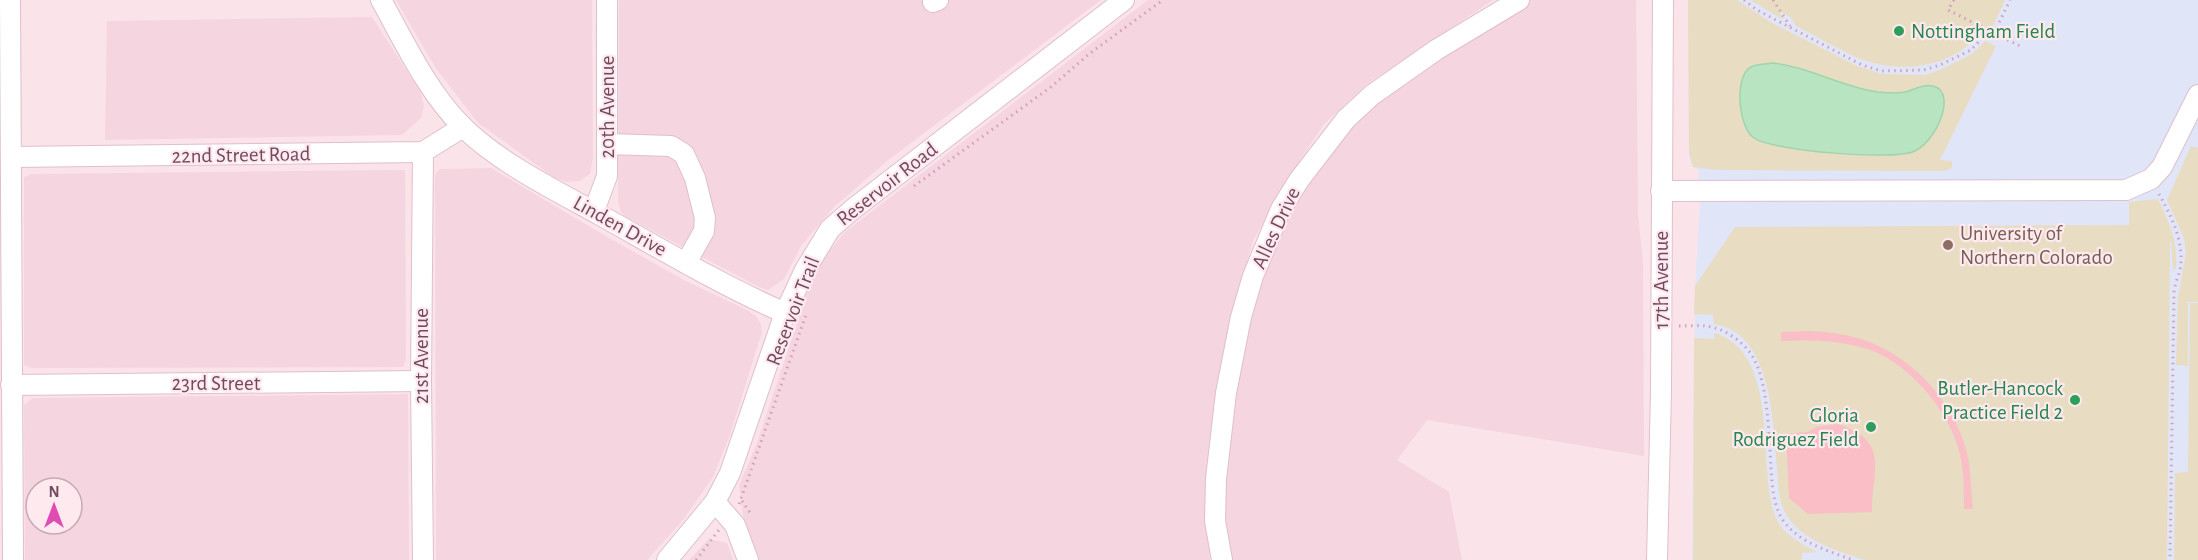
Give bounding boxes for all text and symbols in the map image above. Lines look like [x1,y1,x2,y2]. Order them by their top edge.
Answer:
place label: Nottingham Field [1911,21,2056,42]
marker: Nottingham Field [1892,24,1906,38]
street label: 20th Avenue [597,56,618,158]
street label: Reservoir Road [833,138,941,230]
street label: 22nd Street Road [171,143,311,167]
street label: Alles Drive [1248,184,1304,272]
street label: Linden Drive [570,192,670,260]
place label: University of Northern Colorado [1960,223,2113,268]
street label: 17th Avenue [1651,231,1672,329]
marker: University of Northern Colorado [1941,238,1955,252]
street label: Reservoir Trail [763,254,823,368]
street label: 21st Avenue [411,308,432,404]
street label: 23rd Street [172,373,261,394]
place label: Butler-Hancock Practice Field 2 [1937,378,2063,423]
marker: Butler-Hancock Practice Field 2 [2068,393,2082,407]
place label: Gloria Rodriguez Field [1732,405,1859,450]
marker: Gloria Rodriguez Field [1864,420,1878,434]
north arrow [24,476,84,536]
text: N [48,484,60,500]

